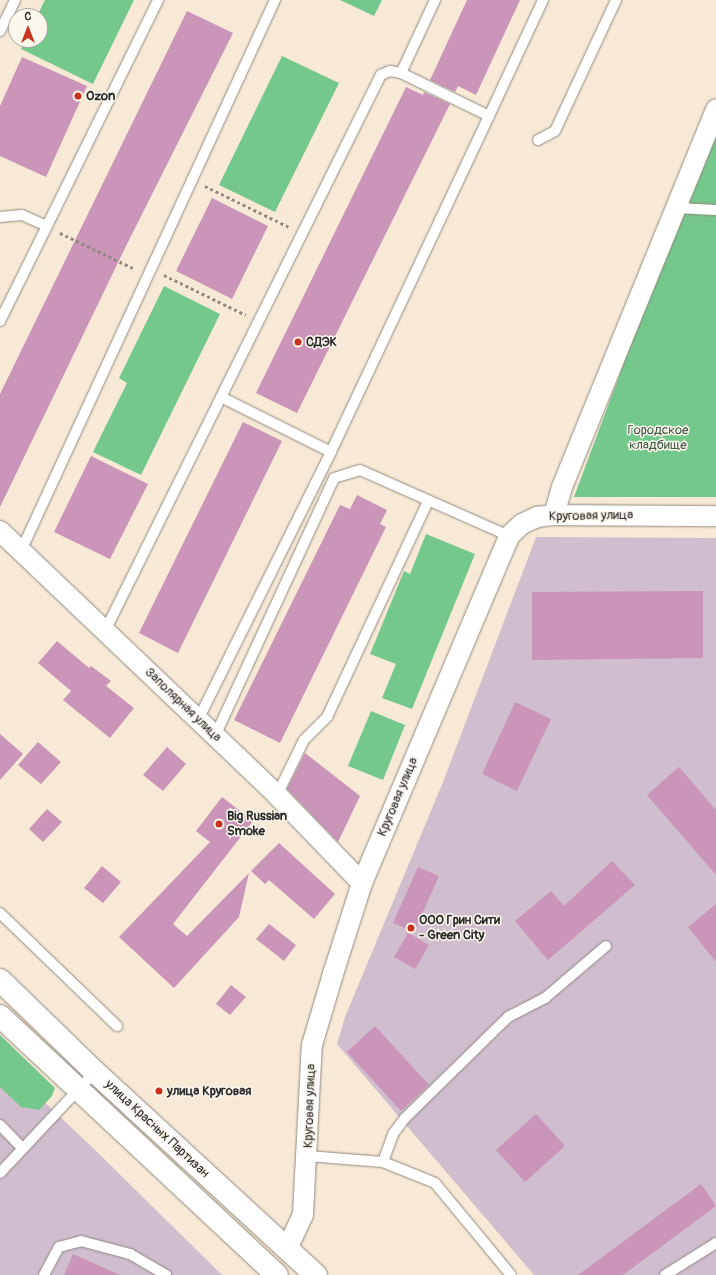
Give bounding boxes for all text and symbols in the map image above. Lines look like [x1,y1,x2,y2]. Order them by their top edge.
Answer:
north arrow [8,8,48,48]
text: С [25,10,31,23]
place label: Ozon [86,88,115,104]
marker: Ozon [73,91,83,101]
place label: СДЭК [306,334,337,350]
marker: СДЭК [293,337,303,347]
park label: Городское кладбище [628,423,688,454]
street label: Круговая улица [549,507,633,525]
street label: Заполярная улица [141,665,225,745]
street label: Круговая улица [374,755,422,839]
place label: Big Russian Smoke [227,809,287,840]
marker: Big Russian Smoke [214,819,224,829]
place label: ООО Грин Сити - Green City [419,913,500,944]
marker: ООО Грин Сити - Green City [406,923,416,933]
street label: Круговая улица [301,1064,319,1148]
street label: улица Красных Партизан [102,1077,212,1181]
place label: улица Круговая [167,1083,251,1099]
marker: улица Круговая [154,1086,164,1096]

